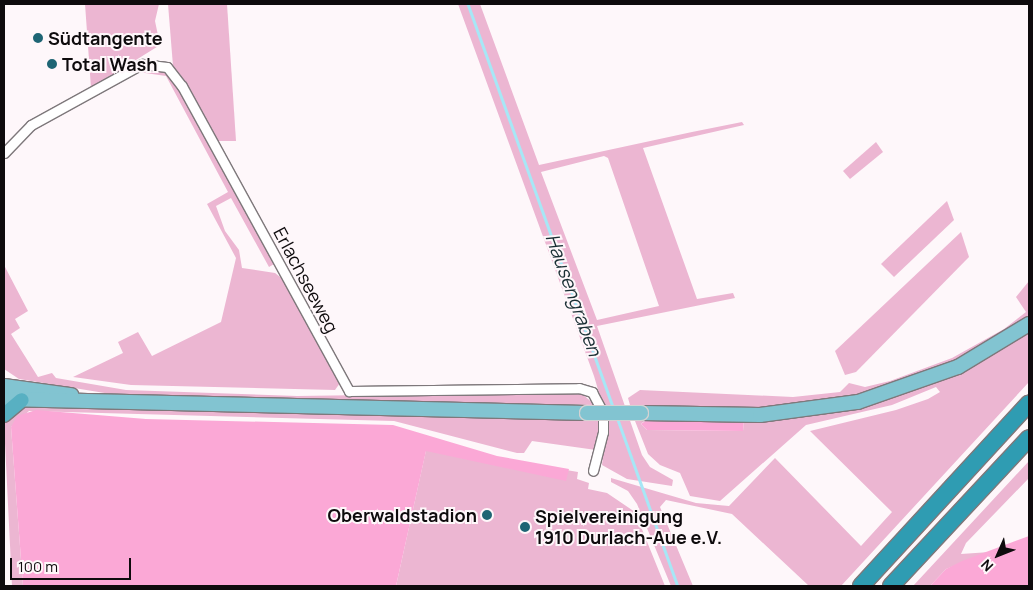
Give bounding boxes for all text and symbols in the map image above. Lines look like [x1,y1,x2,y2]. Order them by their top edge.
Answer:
place label: Südtangente [48,27,163,49]
marker: Südtangente [32,32,44,44]
place label: Total Wash [62,53,158,75]
marker: Total Wash [46,58,58,70]
street label: Erlachseeweg [269,224,343,336]
water label: Hausengraben [540,231,606,359]
place label: Oberwaldstadion [328,504,477,526]
place label: Spielvereinigung 1910 Durlach-Aue e.V. [535,506,722,548]
marker: Oberwaldstadion [481,509,493,521]
marker: Spielvereinigung 1910 Durlach-Aue e.V. [519,521,531,533]
north arrow [973,530,1023,580]
scale bar [12,548,134,580]
text: 100 m [18,556,58,577]
text: N [977,556,997,576]

